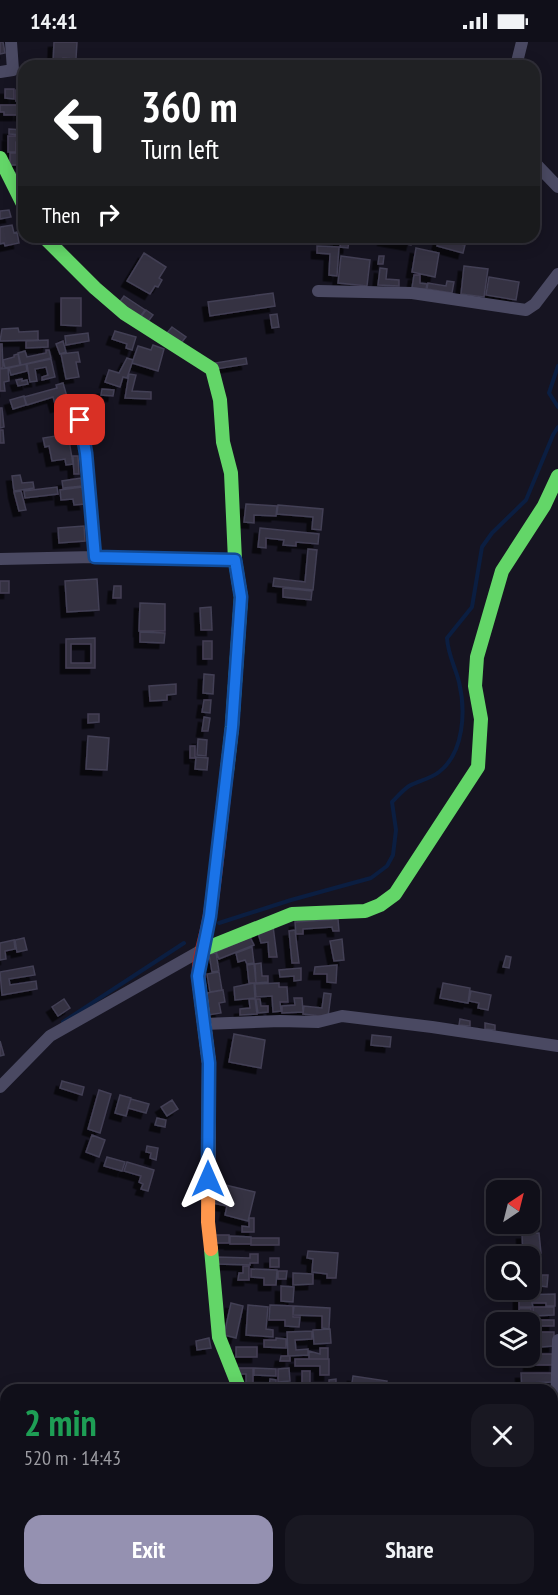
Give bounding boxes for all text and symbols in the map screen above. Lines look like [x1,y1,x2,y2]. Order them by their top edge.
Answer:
text: 14:41 [30,7,78,35]
text: 360 m [141,79,238,134]
icon: left [42,84,120,162]
text: Turn left [141,132,219,166]
icon: right [92,198,125,231]
text: Then [42,201,80,229]
pin [54,394,105,445]
icon: arrive [63,403,96,436]
position arrow [176,1147,240,1211]
north arrow [486,1180,540,1234]
map controls [486,1180,540,1366]
button: search [486,1246,540,1300]
button: layers [486,1312,540,1366]
text: 2 min [24,1399,97,1446]
button: close [471,1404,534,1467]
text: 520 m · 14:43 [24,1445,121,1471]
button: Exit [24,1515,273,1584]
button: Share [285,1515,534,1584]

